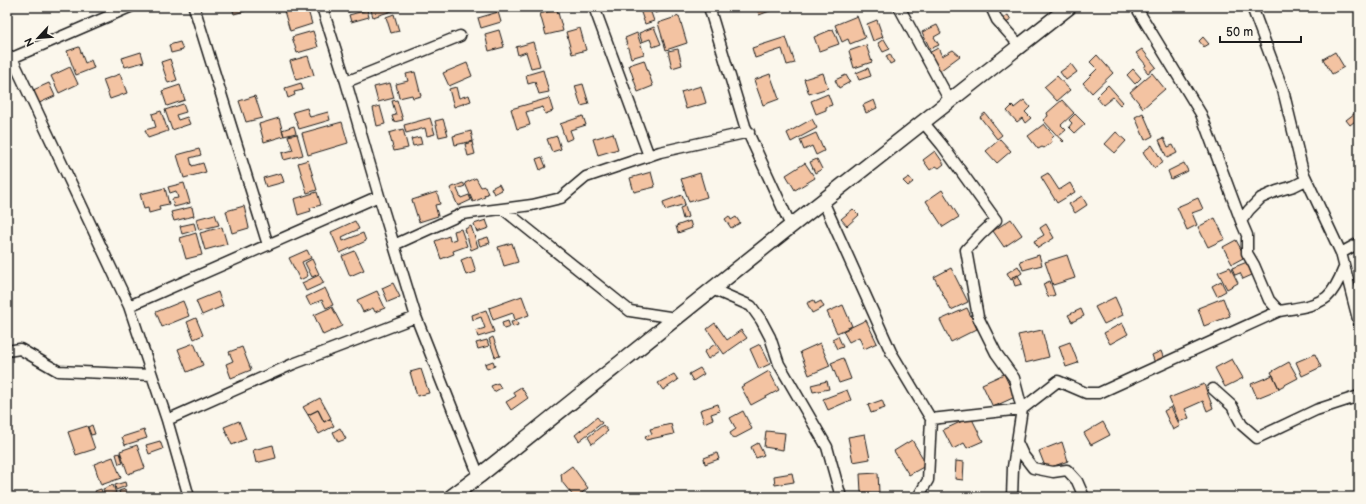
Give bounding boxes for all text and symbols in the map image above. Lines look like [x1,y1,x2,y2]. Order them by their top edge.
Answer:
north arrow [18,18,58,58]
scale bar [1220,18,1301,44]
text: 50 m [1226,25,1253,40]
text: N [22,36,37,49]

